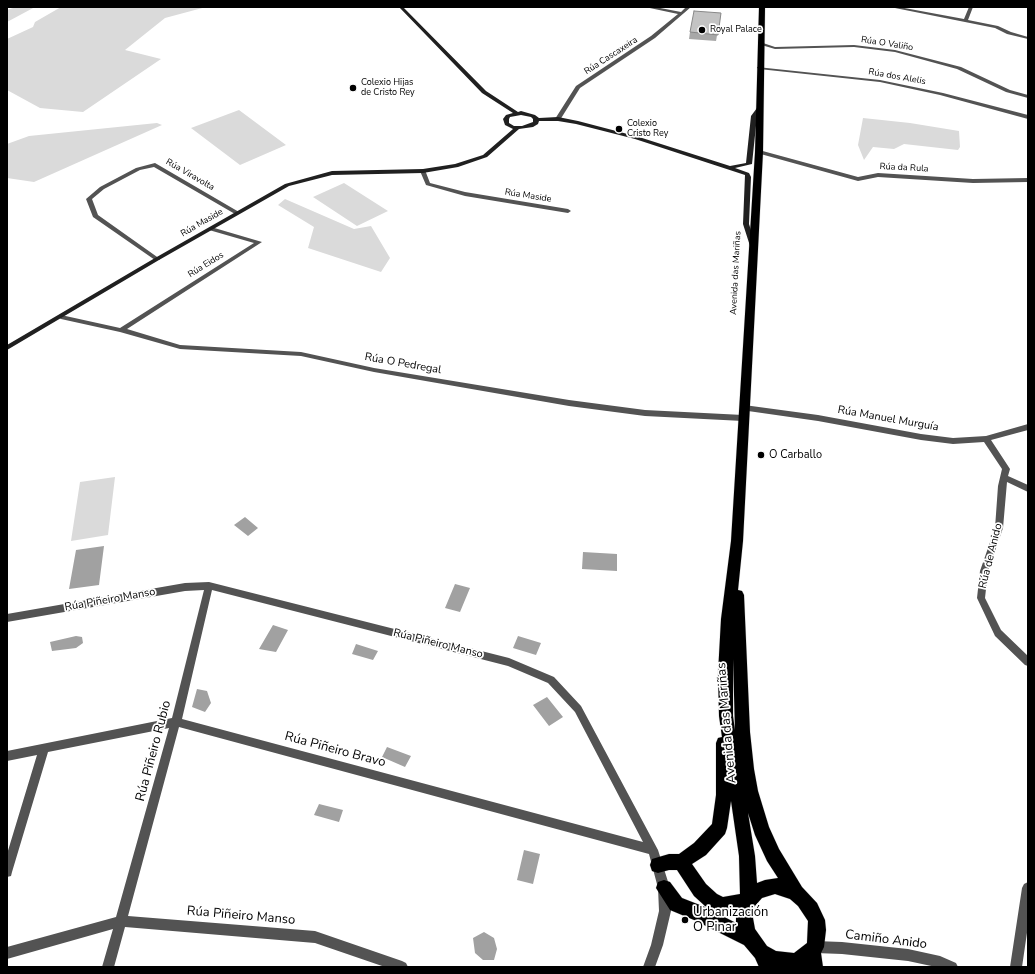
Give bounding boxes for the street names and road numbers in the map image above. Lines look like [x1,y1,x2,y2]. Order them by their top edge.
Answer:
street label: Rúa Cascaxeira [582,35,640,77]
street label: Rúa O Valiño [860,35,914,53]
street label: Rúa dos Alelis [867,67,927,87]
street label: Rúa Viravolta [164,157,216,193]
street label: Rúa da Rula [879,161,929,175]
street label: Rúa Maside [504,187,552,205]
street label: Rúa Maside [179,207,225,239]
street label: Avenida das Mariñas [728,231,744,315]
street label: Rúa Eidos [186,250,226,280]
street label: Rúa O Pedregal [364,351,442,377]
street label: Rúa Manuel Murguía [837,404,939,434]
street label: Rúa de Anido [977,522,1005,590]
street label: Rúa Piñeiro Manso [64,586,156,614]
street label: Rúa Piñeiro Manso [392,626,484,662]
street label: Avenida das Mariñas [714,662,740,784]
street label: Rúa Piñeiro Rubio [133,699,175,803]
street label: Rúa Piñeiro Bravo [283,729,387,771]
street label: Rúa Piñeiro Manso [186,903,296,929]
street label: Camiño Anido [844,927,928,953]

